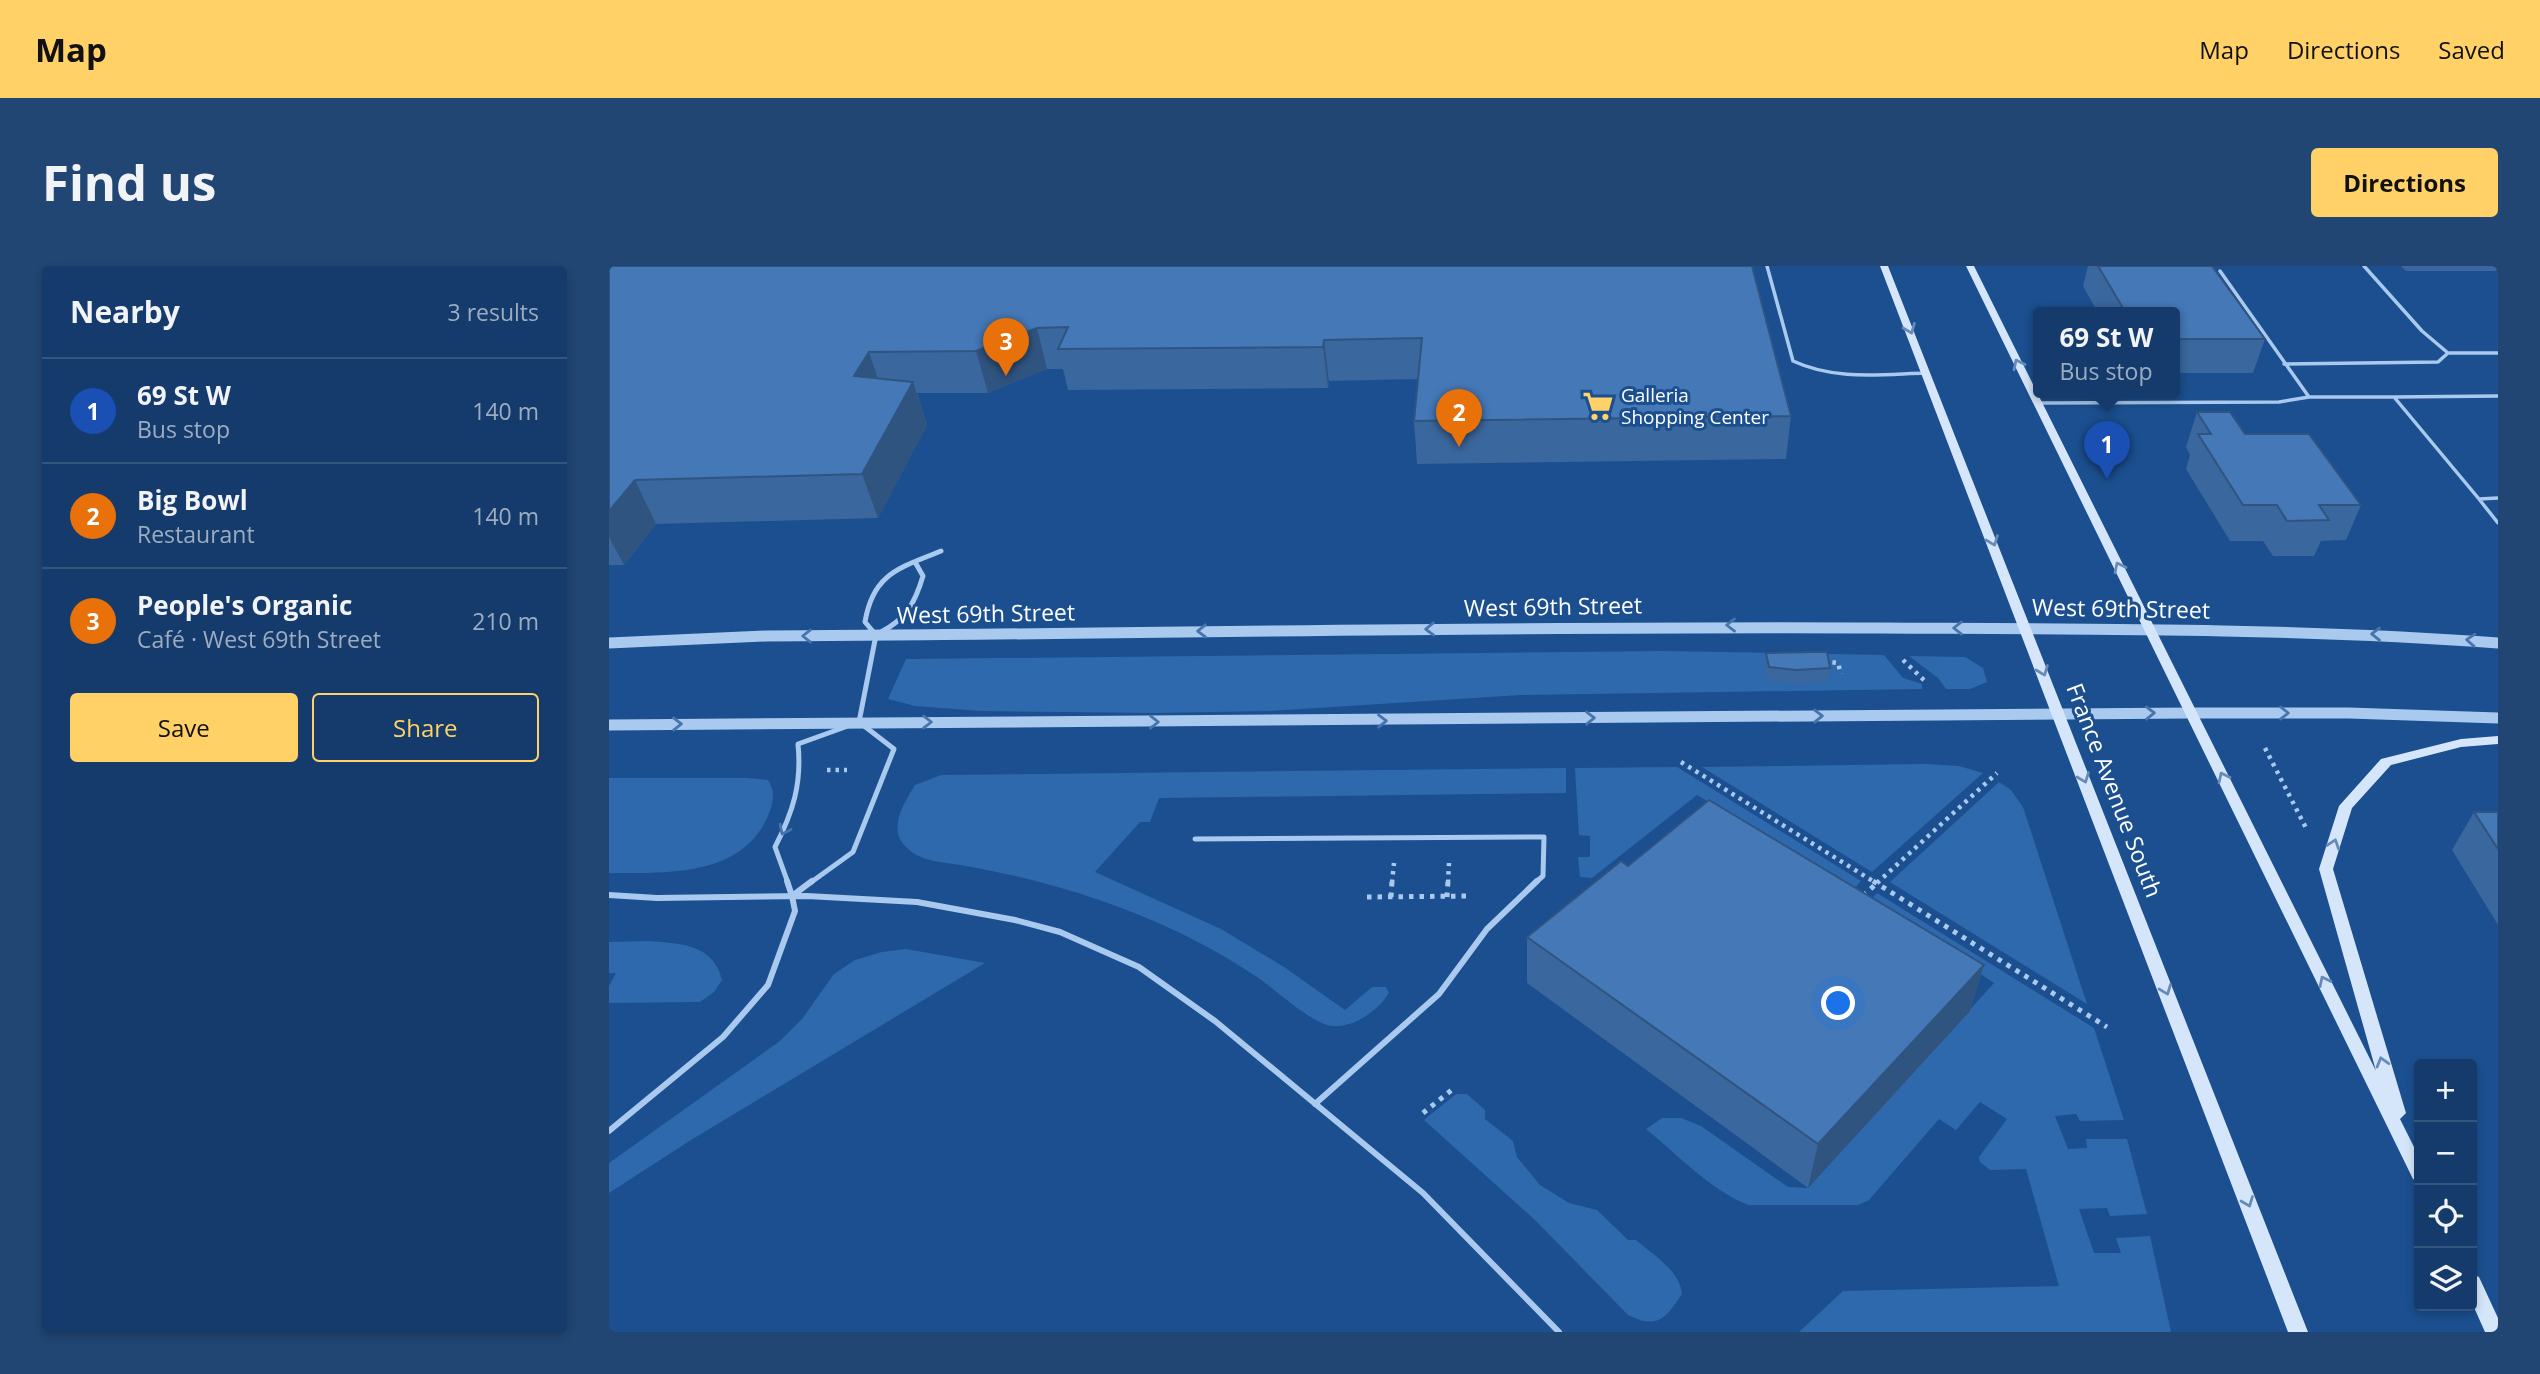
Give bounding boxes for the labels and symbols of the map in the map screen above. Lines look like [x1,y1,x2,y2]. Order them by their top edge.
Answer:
pin: 3 [983,318,1029,376]
one-way arrow [1902,322,1916,334]
one-way arrow [2013,358,2027,371]
place label: Galleria Shopping Center [1621,382,1769,430]
pin: 2 [1436,389,1482,447]
supermarket icon: Galleria Shopping Center [1581,389,1615,423]
pin: 1 [2084,421,2130,479]
one-way arrow [1985,534,1999,547]
one-way arrow [2114,562,2128,574]
street label: West 69th Street [1464,588,1642,624]
street label: West 69th Street [2032,590,2210,626]
street label: West 69th Street [897,595,1075,631]
one-way arrow [1725,618,1736,633]
one-way arrow [1952,620,1963,636]
one-way arrow [1424,621,1435,636]
one-way arrow [1196,623,1207,639]
one-way arrow [2370,626,2381,642]
one-way arrow [802,628,812,644]
one-way arrow [2465,633,2476,648]
one-way arrow [2034,665,2048,677]
street label: France Avenue South [2059,678,2171,902]
one-way arrow [2145,705,2156,721]
one-way arrow [2279,705,2290,720]
one-way arrow [1813,708,1824,724]
one-way arrow [1585,711,1596,726]
one-way arrow [1377,713,1388,729]
one-way arrow [922,714,933,730]
one-way arrow [1150,714,1160,730]
one-way arrow [672,716,683,732]
one-way arrow [2076,771,2090,783]
one-way arrow [2218,772,2232,784]
one-way arrow [778,823,792,835]
one-way arrow [2326,839,2340,851]
one-way arrow [2318,976,2332,988]
one-way arrow [2158,983,2172,996]
your location [1821,986,1855,1020]
one-way arrow [2376,1057,2391,1069]
one-way arrow [2239,1196,2253,1208]

